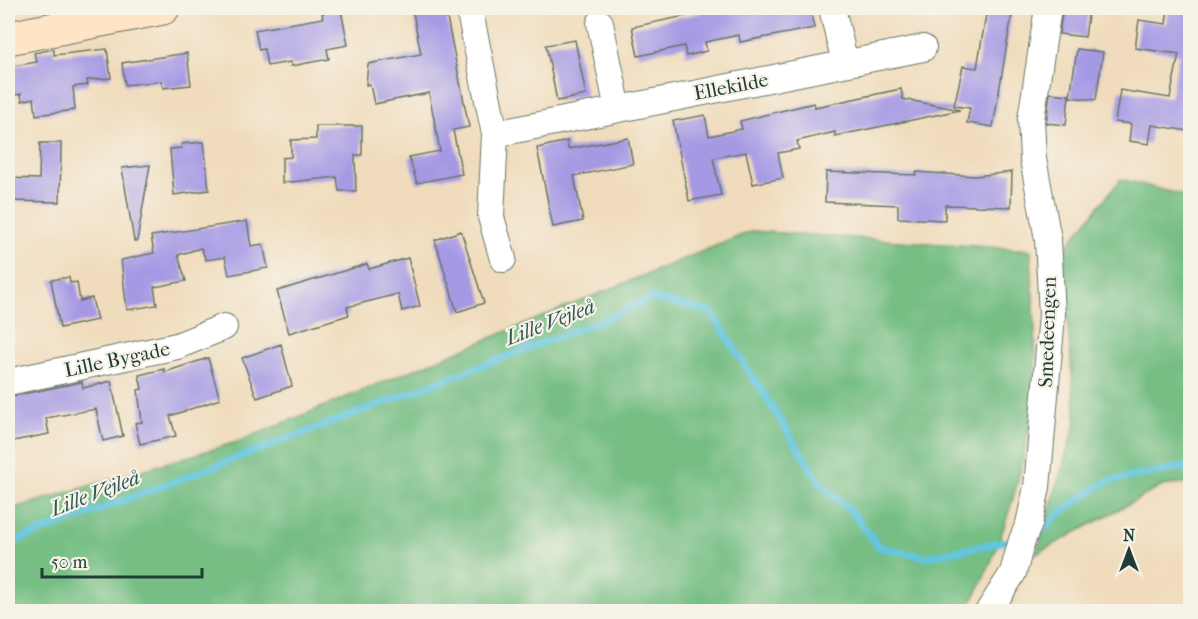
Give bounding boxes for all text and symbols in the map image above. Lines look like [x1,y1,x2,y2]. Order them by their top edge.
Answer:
street label: Ellekilde [692,68,770,105]
street label: Smedeengen [1034,276,1061,388]
water label: Lille Vejleå [500,294,598,351]
street label: Lille Bygade [62,337,172,382]
water label: Lille Vejleå [45,465,143,522]
north arrow [1099,520,1159,580]
text: N [1123,526,1136,545]
scale bar [42,541,202,579]
text: 50 m [51,552,88,573]

